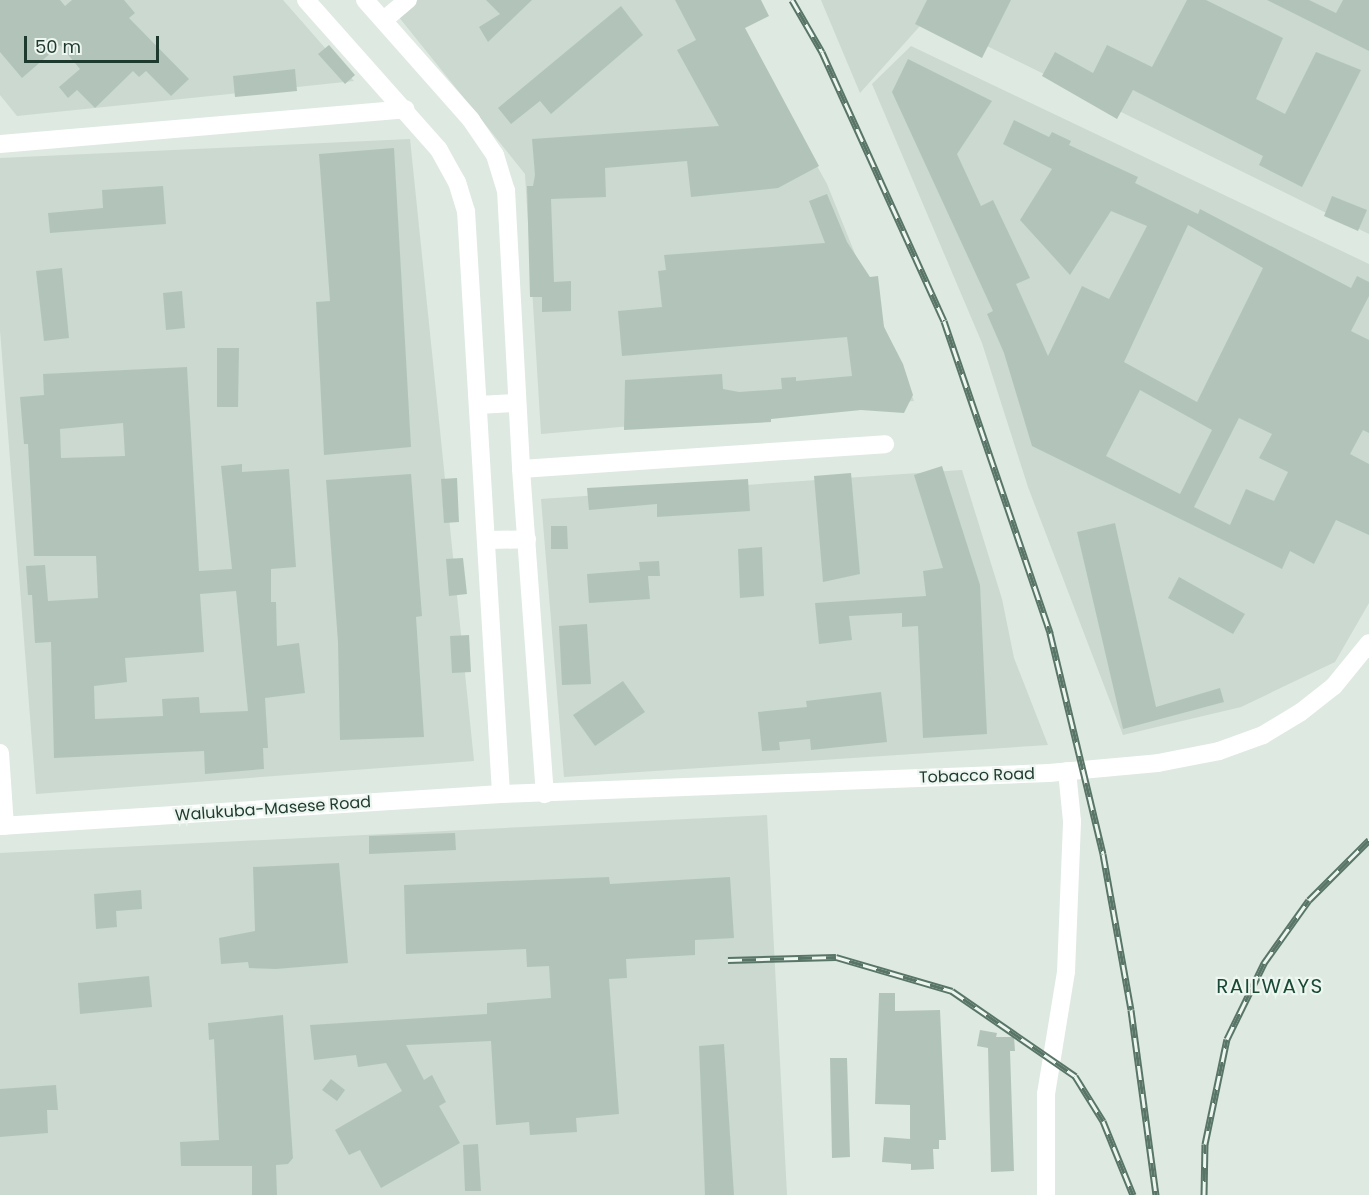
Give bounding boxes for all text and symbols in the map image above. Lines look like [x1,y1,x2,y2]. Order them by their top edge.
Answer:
scale bar [27,24,162,62]
text: 50 m [35,34,81,59]
street label: Tobacco Road [919,764,1035,788]
street label: Walukuba-Masese Road [174,793,372,825]
district label: RAILWAYS [1216,974,1324,998]

